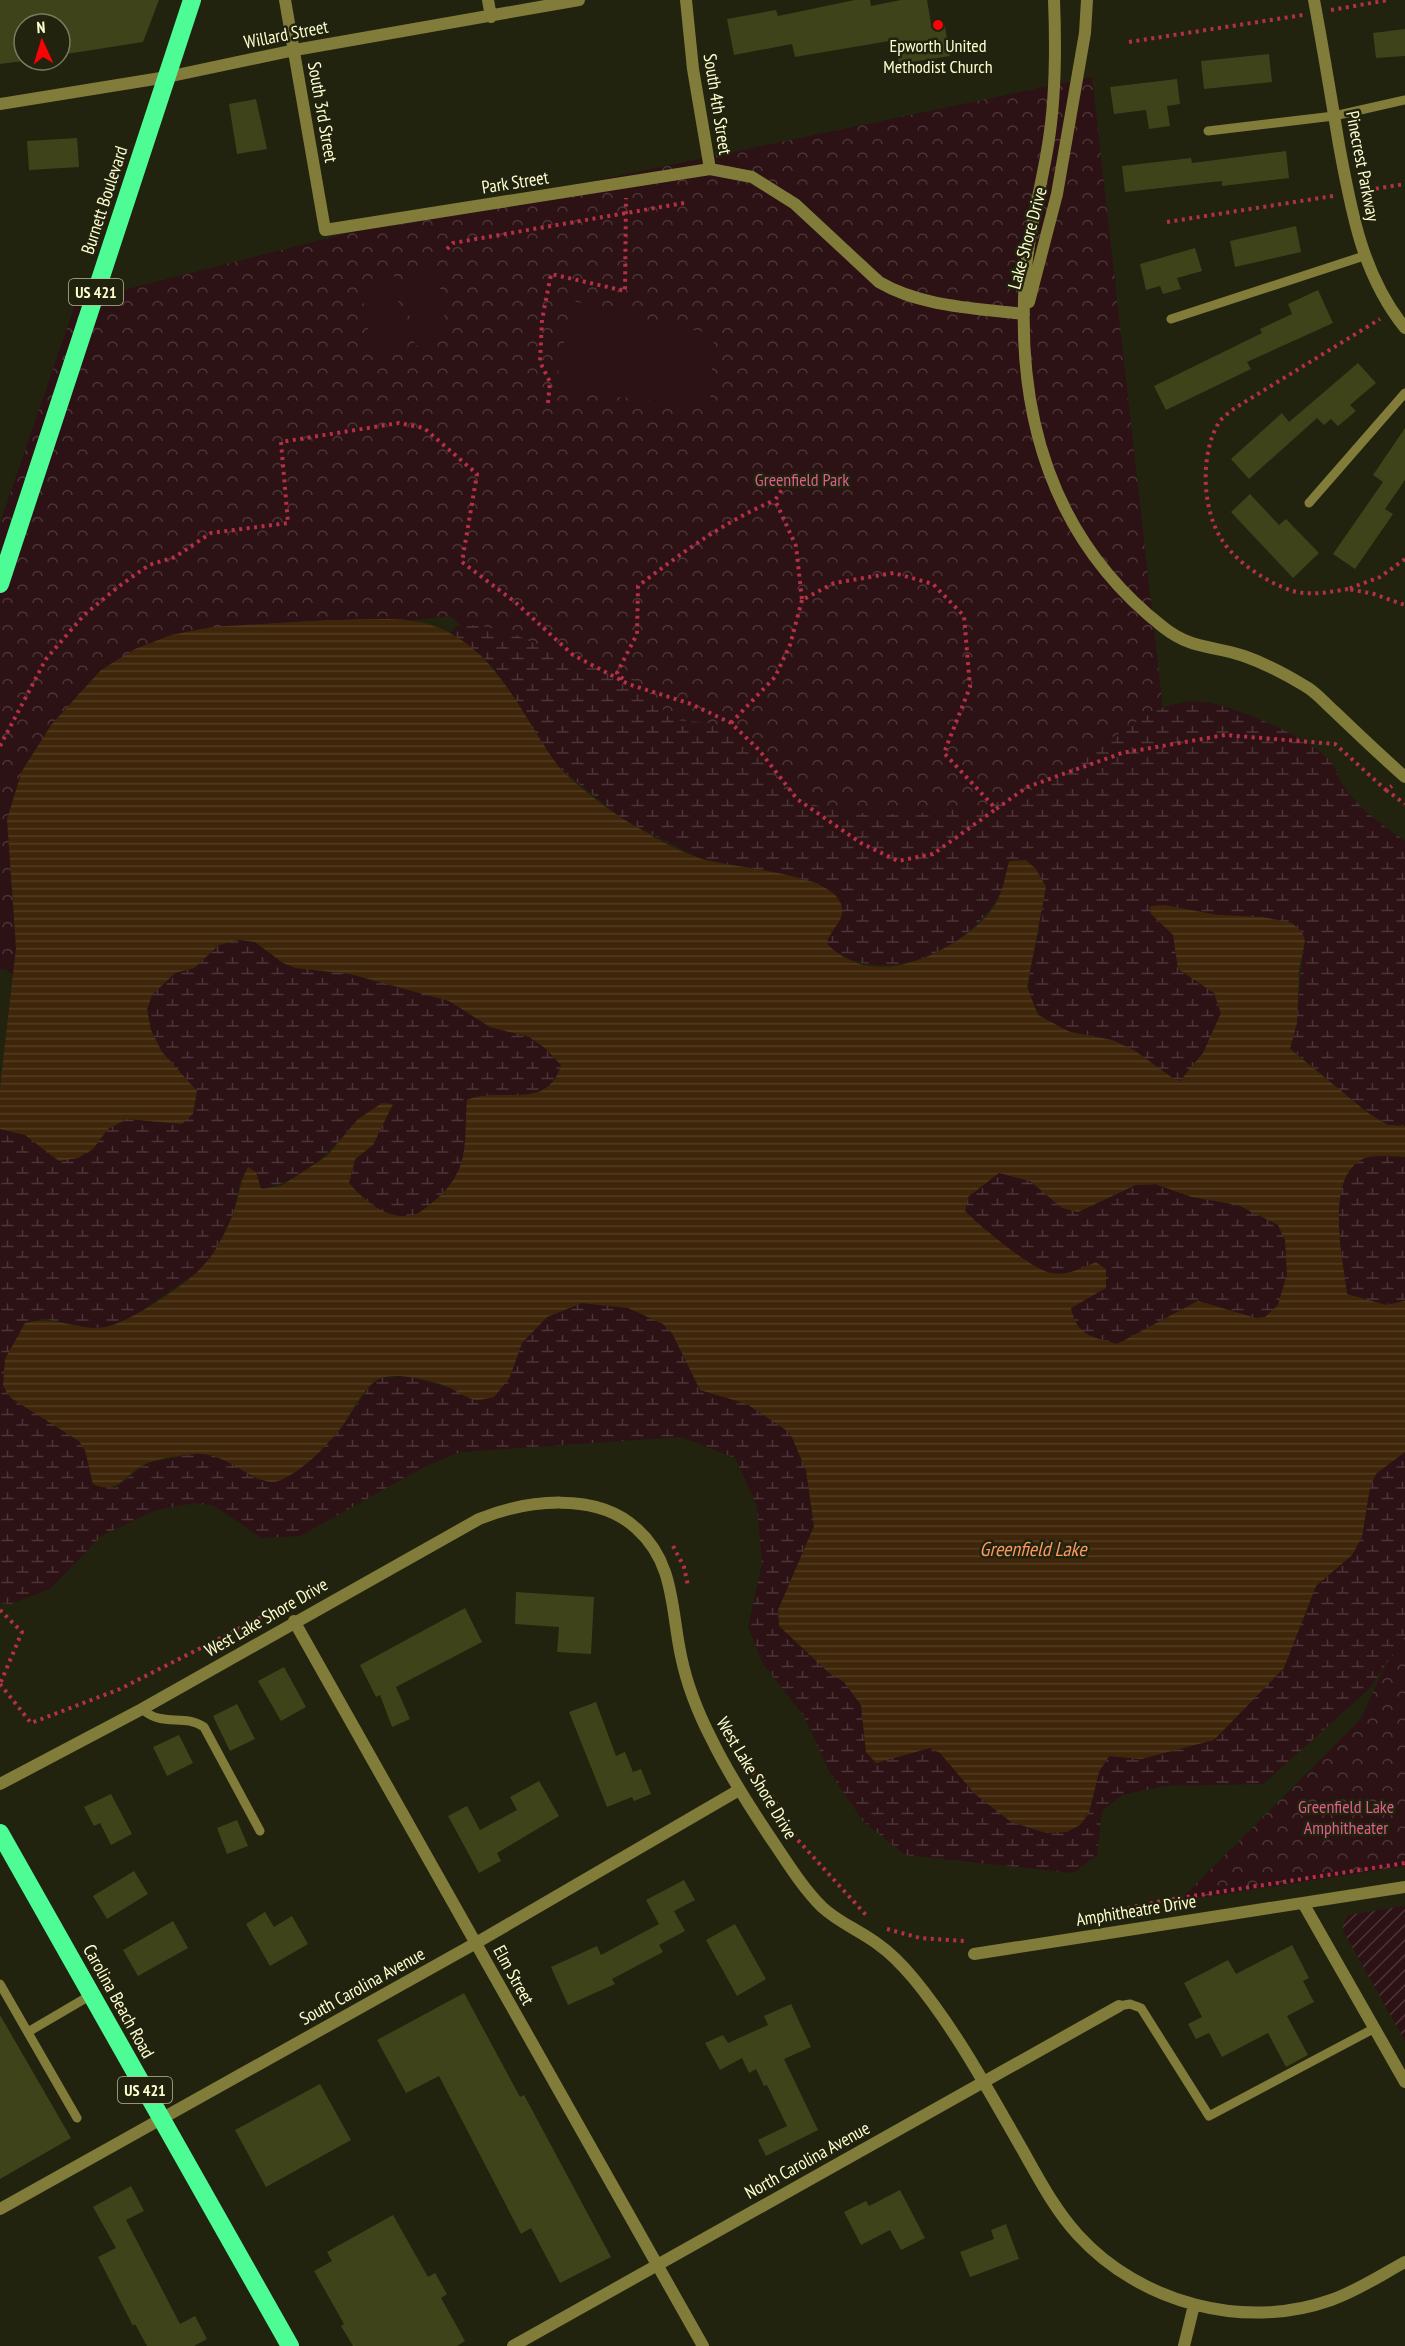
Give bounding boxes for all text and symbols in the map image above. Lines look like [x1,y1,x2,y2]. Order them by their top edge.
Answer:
north arrow [12,12,72,72]
street label: Willard Street [242,15,330,53]
text: N [36,17,46,37]
marker: Epworth United Methodist Church [931,18,945,32]
place label: Epworth United Methodist Church [883,34,993,78]
street label: South 4th Street [699,52,737,156]
street label: South 3rd Street [303,60,343,164]
street label: Pinecrest Parkway [1341,109,1385,223]
street label: Burnett Boulevard [76,143,132,257]
street label: Park Street [480,165,550,199]
street label: Lake Shore Drive [1002,184,1052,292]
road number: US 421 [69,279,123,305]
park label: Greenfield Park [755,468,849,491]
water label: Greenfield Lake [980,1536,1088,1562]
street label: West Lake Shore Drive [200,1572,332,1662]
street label: West Lake Shore Drive [711,1713,803,1843]
park label: Greenfield Lake Amphitheater [1298,1795,1394,1839]
street label: Amphitheatre Drive [1074,1889,1198,1931]
street label: Carolina Beach Road [78,1940,160,2062]
street label: Elm Street [488,1941,540,2009]
street label: South Carolina Avenue [295,1942,429,2030]
road number: US 421 [118,2077,172,2103]
street label: North Carolina Avenue [740,2116,874,2204]

